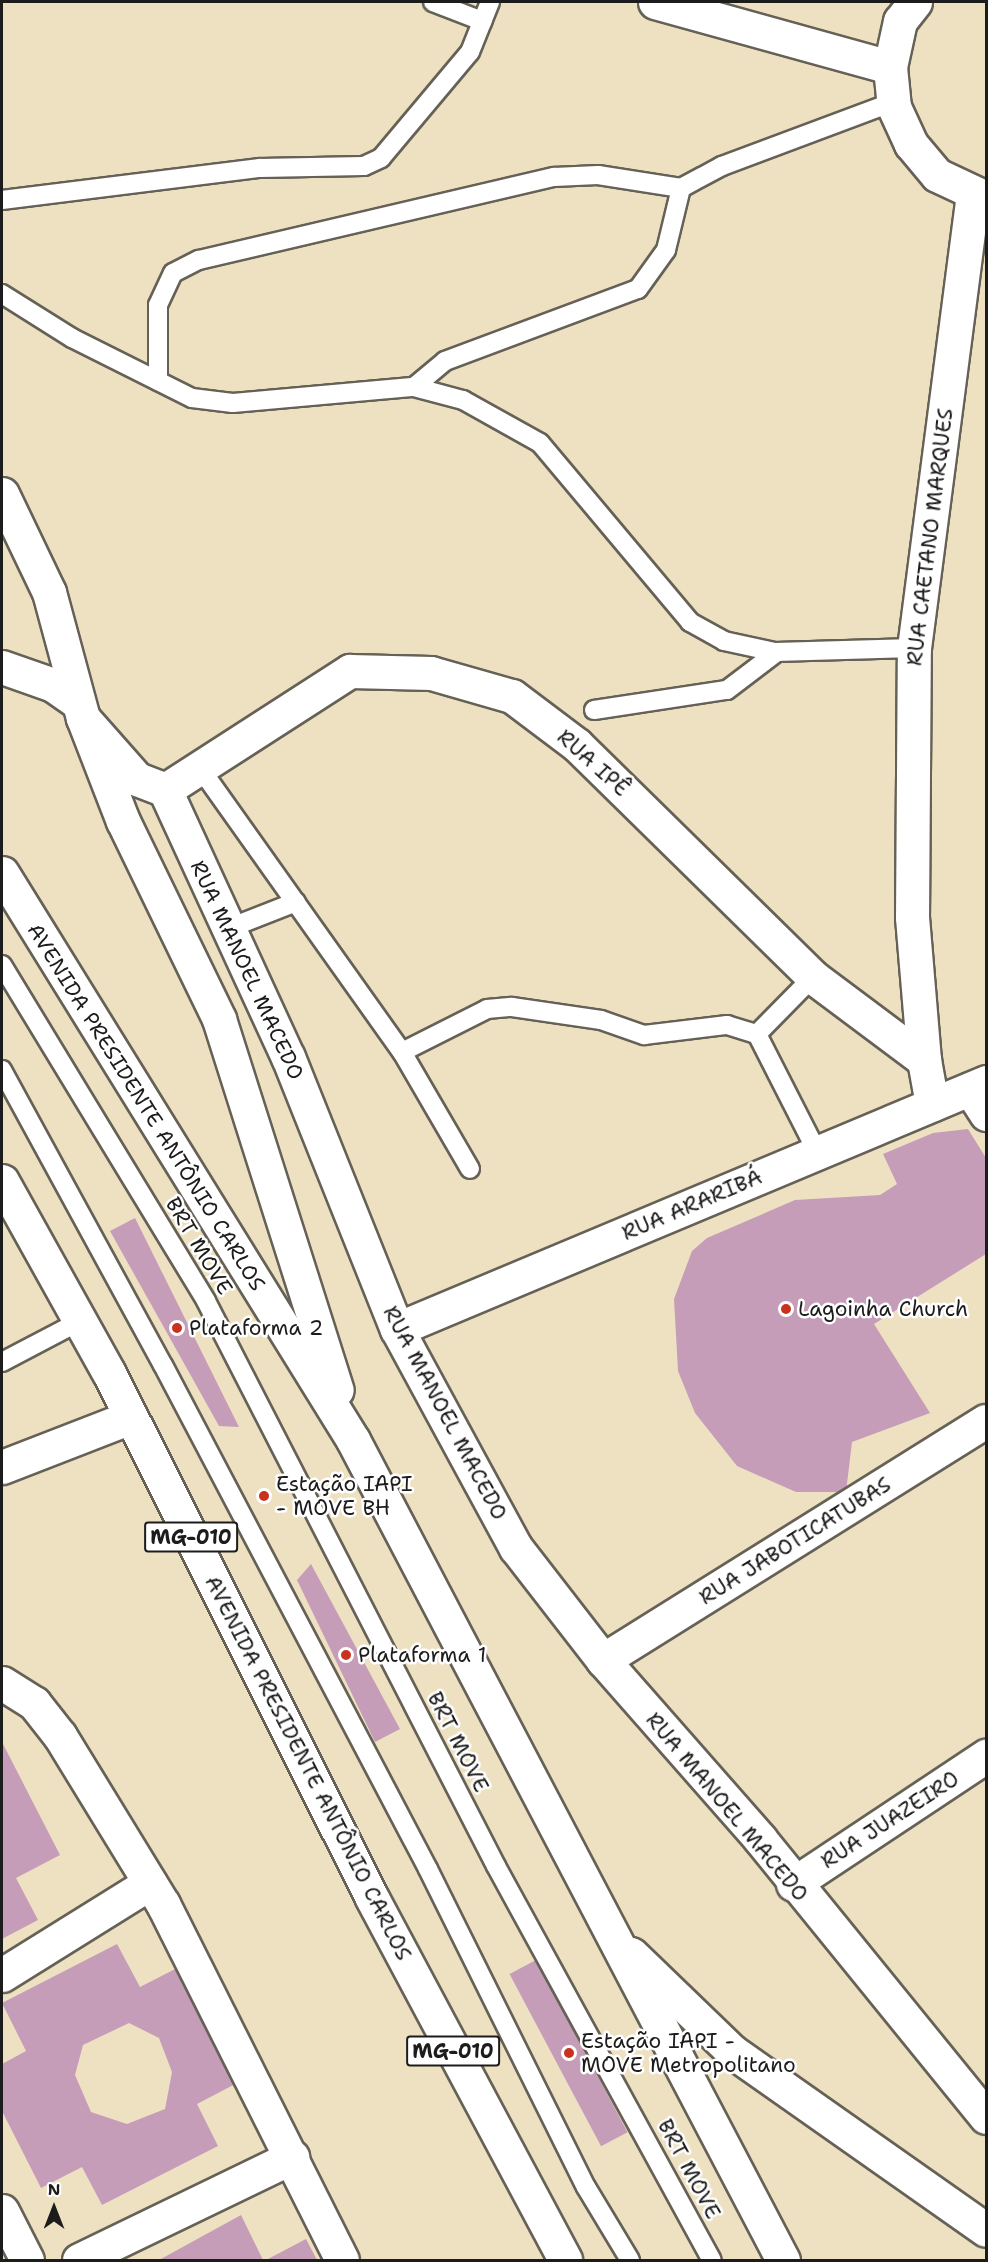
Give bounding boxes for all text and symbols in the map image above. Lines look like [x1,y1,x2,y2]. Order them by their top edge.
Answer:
street label: RUA CAETANO MARQUES [902,407,958,667]
street label: RUA IPÊ [552,724,634,802]
street label: RUA MANOEL MACEDO [185,856,309,1084]
street label: AVENIDA PRESIDENTE ANTÔNIO CARLOS [22,919,270,1295]
street label: RUA ARARIBÁ [618,1164,766,1246]
street label: BRT MOVE [160,1193,238,1299]
place label: Lagoinha Church [798,1296,968,1322]
street label: RUA MANOEL MACEDO [378,1302,512,1524]
marker: Lagoinha Church [779,1302,793,1316]
place label: Plataforma 2 [189,1315,323,1341]
marker: Plataforma 2 [170,1321,184,1335]
place label: Estação IAPI - MOVE BH [276,1471,413,1521]
street label: RUA JABOTICATUBAS [695,1472,895,1610]
marker: Estação IAPI - MOVE BH [257,1489,271,1503]
road number: MG-010 [143,1520,239,1554]
street label: AVENIDA PRESIDENTE ANTÔNIO CARLOS [200,1571,416,1965]
place label: Plataforma 1 [358,1642,487,1668]
marker: Plataforma 1 [339,1648,353,1662]
street label: BRT MOVE [422,1688,494,1796]
street label: RUA MANOEL MACEDO [641,1707,813,1907]
street label: RUA JUAZEIRO [816,1766,964,1874]
place label: Estação IAPI - MOVE Metropolitano [581,2028,796,2078]
road number: MG-010 [405,2034,501,2068]
marker: Estação IAPI - MOVE Metropolitano [562,2046,576,2060]
street label: BRT MOVE [652,2115,726,2223]
north arrow [24,2178,84,2238]
text: N [48,2179,60,2200]

